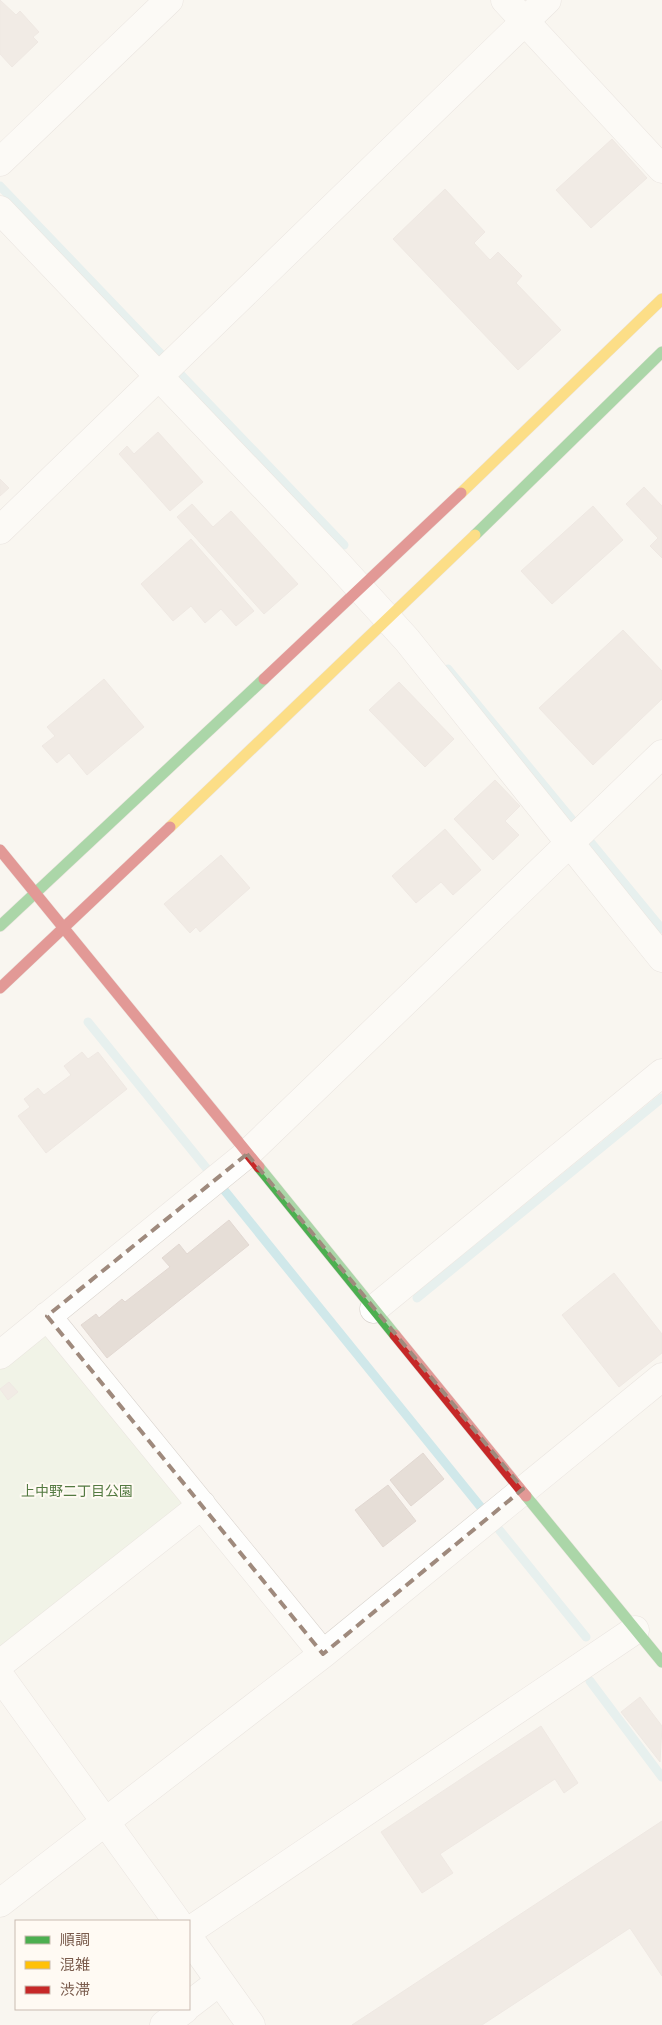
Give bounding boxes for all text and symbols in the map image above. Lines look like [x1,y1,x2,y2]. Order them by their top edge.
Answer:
park label: 上中野二丁目公園 [21,1483,133,1500]
legend [15,1920,190,2010]
text: 順調 [60,1931,90,1949]
text: 混雑 [60,1956,90,1974]
text: 渋滞 [60,1981,90,1999]

